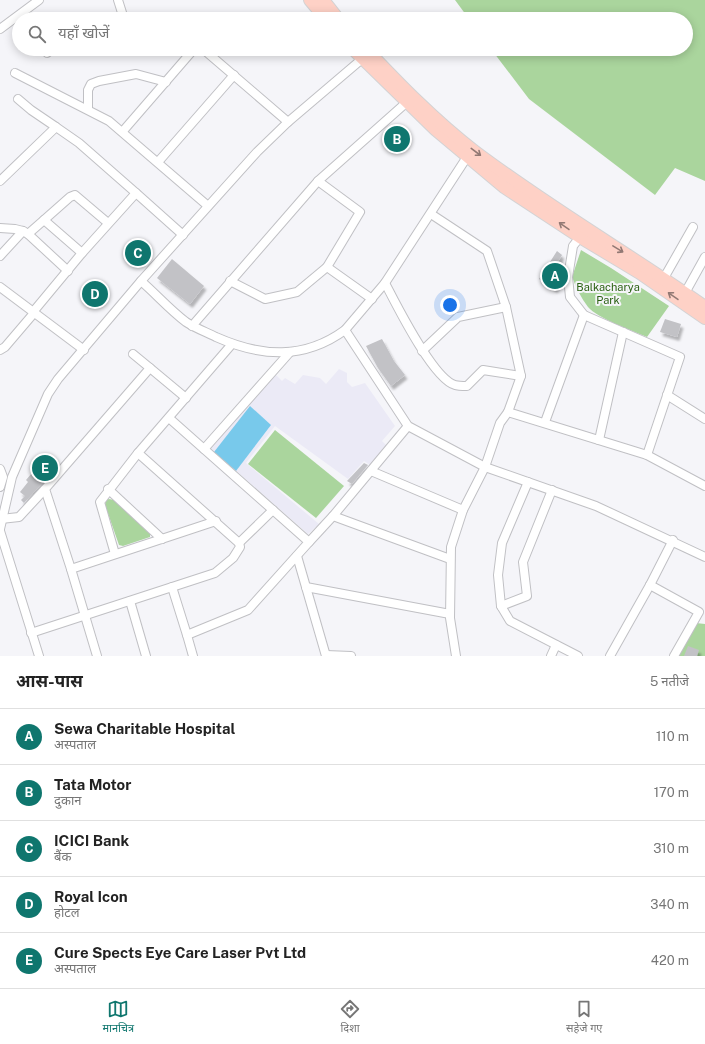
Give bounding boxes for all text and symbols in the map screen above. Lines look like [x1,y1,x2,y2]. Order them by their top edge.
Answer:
search box [12,12,693,56]
icon: search [26,23,48,45]
text: यहाँ खोजें [58,24,109,41]
pin: B [384,124,410,154]
one-way arrow [470,148,481,156]
one-way arrow [558,222,569,230]
pin: C [125,238,151,268]
one-way arrow [612,245,624,253]
pin: A [542,261,568,291]
pin: D [82,279,108,309]
park label: Balkacharya Park [576,281,640,306]
one-way arrow [668,292,679,300]
your location [440,295,460,315]
pin: E [32,453,58,483]
text: आस-पास [16,671,83,691]
text: 5 नतीजे [650,674,689,689]
text: Sewa Charitable Hospital [54,720,235,737]
text: A [24,729,34,744]
text: 110 m [656,729,689,744]
text: अस्पताल [54,737,96,752]
text: Tata Motor [54,776,131,793]
text: B [25,785,33,800]
text: 170 m [654,785,689,800]
text: दुकान [54,793,81,808]
text: ICICI Bank [54,832,129,849]
text: C [24,841,34,856]
text: 310 m [653,841,689,856]
text: बैंक [54,849,71,864]
text: Royal Icon [54,888,128,905]
text: D [24,897,34,912]
text: 340 m [650,897,689,912]
text: होटल [54,905,80,920]
text: Cure Spects Eye Care Laser Pvt Ltd [54,944,306,961]
text: E [25,953,33,968]
text: 420 m [651,953,689,968]
text: अस्पताल [54,961,96,976]
tab: मानचित्र [103,998,134,1036]
tab: दिशा [339,998,361,1036]
tab: सहेजे गए [566,998,602,1036]

